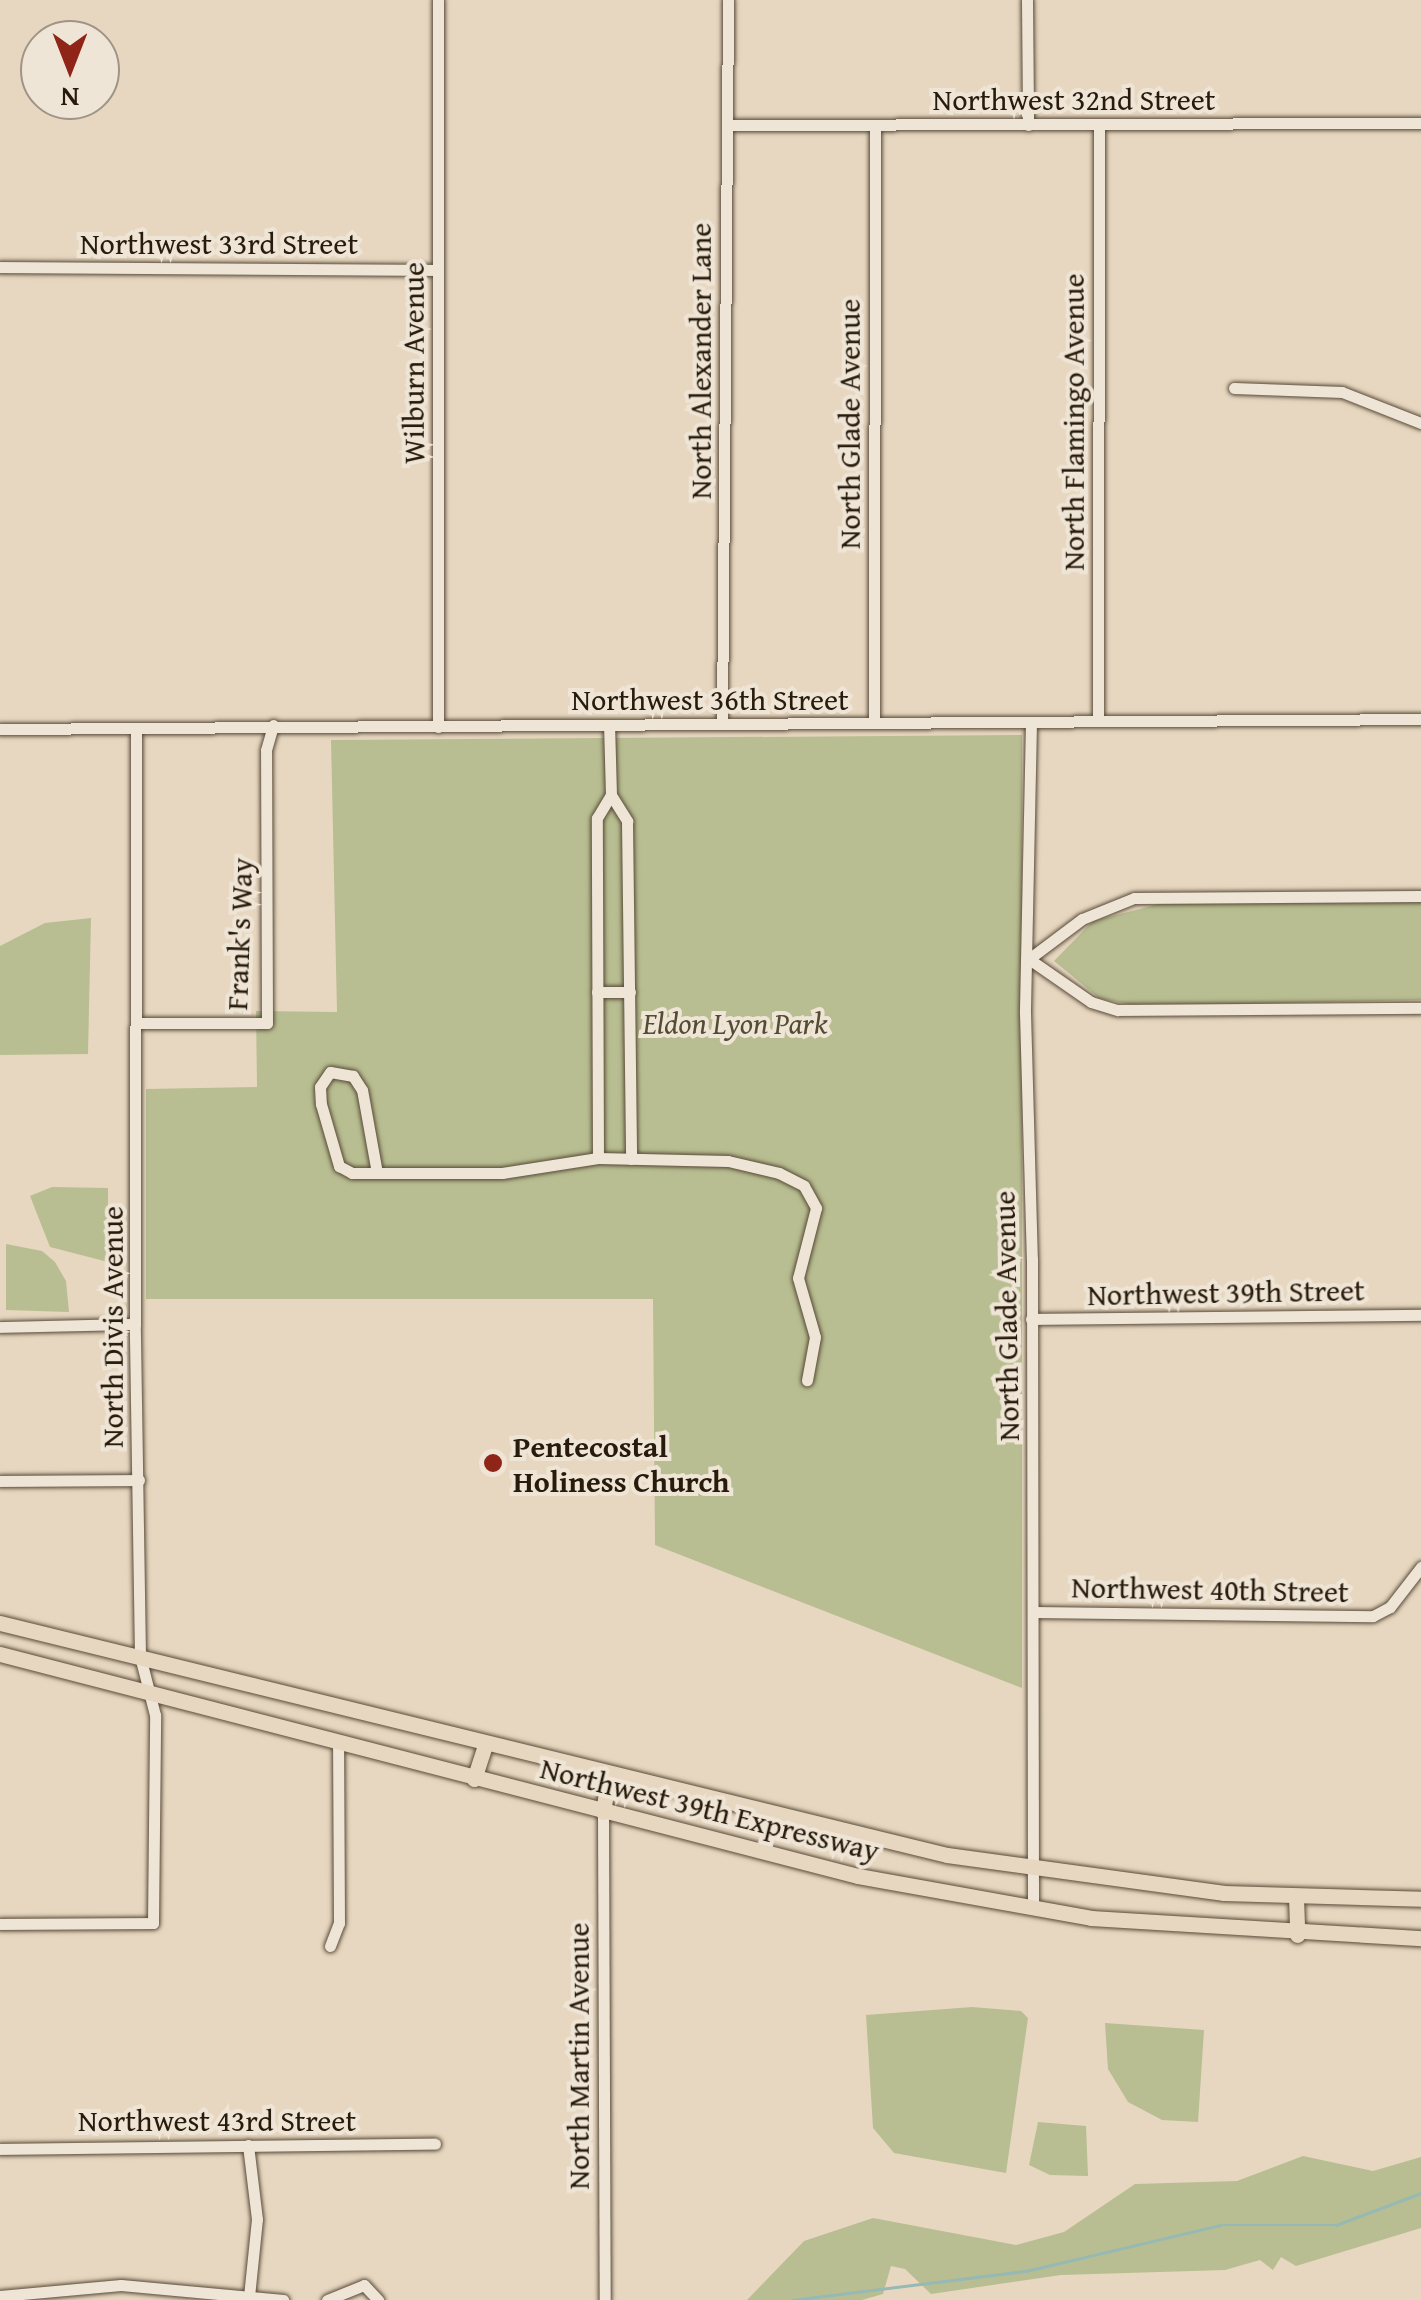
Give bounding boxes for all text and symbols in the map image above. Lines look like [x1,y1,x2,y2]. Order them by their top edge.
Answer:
north arrow [20,20,120,120]
text: N [61,78,79,119]
street label: Northwest 32nd Street [933,81,1215,117]
street label: North Alexander Lane [682,223,718,499]
street label: Northwest 33rd Street [80,225,358,261]
street label: Wilburn Avenue [395,262,431,464]
street label: North Flamingo Avenue [1055,273,1091,571]
street label: North Glade Avenue [831,299,867,549]
street label: Northwest 36th Street [571,681,849,717]
street label: Frank's Way [218,857,260,1011]
park label: Eldon Lyon Park [643,1005,827,1041]
street label: North Glade Avenue [986,1190,1026,1442]
street label: North Divis Avenue [94,1206,130,1448]
street label: Northwest 39th Street [1087,1272,1365,1312]
place label: Pentecostal Holiness Church [513,1428,730,1498]
marker: Pentecostal Holiness Church [482,1452,504,1474]
street label: Northwest 40th Street [1071,1569,1349,1609]
street label: Northwest 39th Expressway [537,1749,883,1869]
street label: North Martin Avenue [560,1922,596,2190]
street label: Northwest 43rd Street [78,2102,356,2138]

